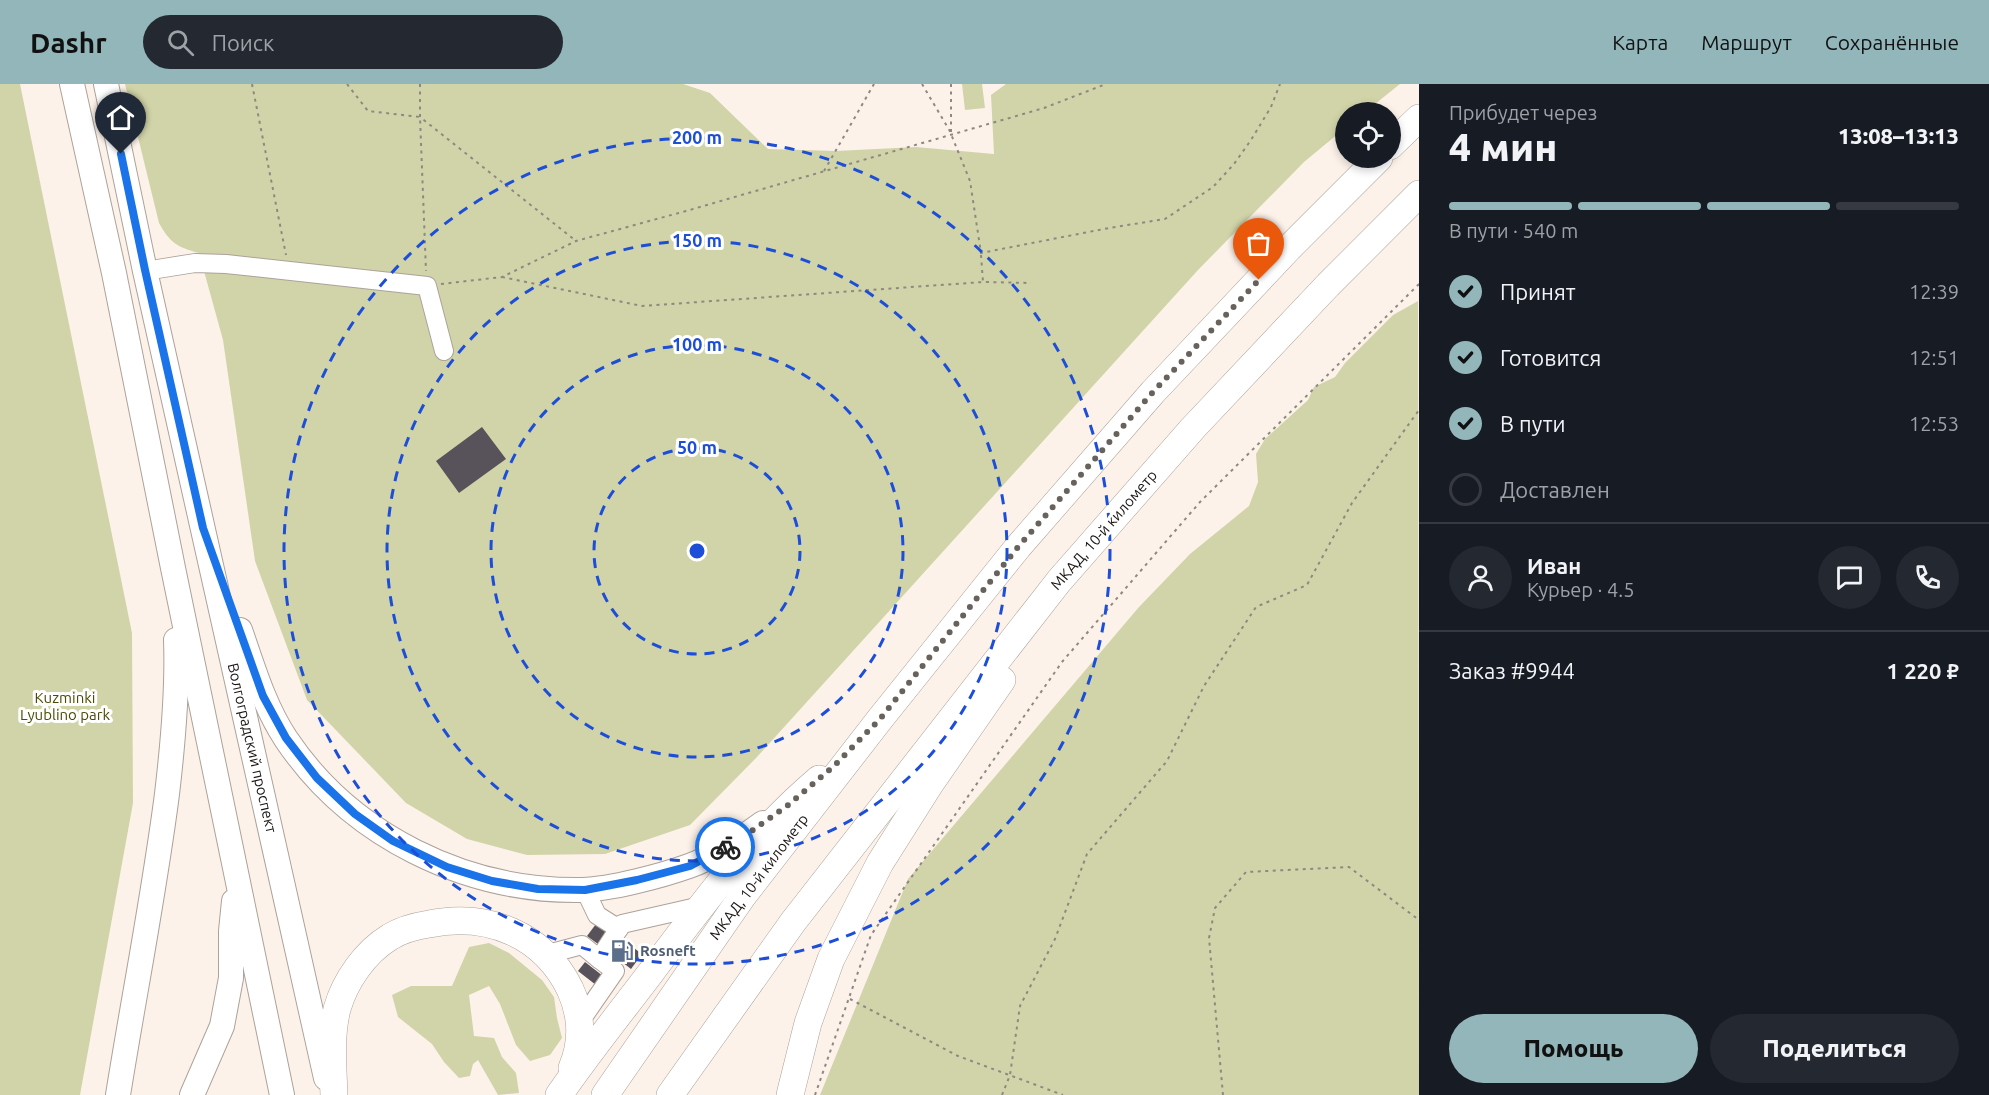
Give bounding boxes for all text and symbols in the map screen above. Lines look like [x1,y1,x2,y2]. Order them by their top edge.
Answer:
search box [143,15,563,69]
icon: search [164,26,197,59]
text: Dashr [30,27,107,58]
text: Поиск [212,30,274,55]
text: Карта [1612,30,1668,54]
text: Маршрут [1701,30,1792,54]
text: Сохранённые [1825,30,1959,54]
pin [95,92,146,154]
icon: home [104,101,137,134]
text: Прибудет через [1449,101,1597,124]
map controls [1335,102,1401,168]
button: locate [1335,102,1401,168]
text: 13:08–13:13 [1838,123,1959,148]
text: 4 мин [1449,125,1557,168]
text: 200 m [672,127,722,147]
pin [1233,218,1284,280]
text: В пути · 540 m [1449,219,1578,242]
icon: bag [1242,227,1275,260]
text: 150 m [672,230,722,250]
icon: check [1449,275,1482,308]
text: Принят [1500,279,1576,304]
text: 12:39 [1909,280,1959,303]
text: 100 m [672,334,722,354]
icon: check [1449,341,1482,374]
text: Готовится [1500,345,1601,370]
text: 12:51 [1909,346,1959,369]
icon: check [1449,407,1482,440]
text: В пути [1500,411,1566,436]
text: 12:53 [1909,412,1959,435]
text: 50 m [677,437,717,457]
street label: МКАД, 10-й километр [1047,466,1160,593]
text: Доставлен [1500,477,1610,502]
centre of rings [687,541,707,561]
button: person [1449,546,1512,609]
button: chat [1818,546,1881,609]
button: phone [1896,546,1959,609]
text: Иван [1527,553,1581,578]
text: Курьер · 4.5 [1527,578,1634,601]
text: Заказ #9944 [1449,658,1575,683]
text: 1 220 ₽ [1887,658,1959,683]
street label: Волгоградский проспект [225,661,280,835]
park label: Kuzminki Lyublino park [20,689,110,723]
street label: МКАД, 10-й километр [706,811,811,943]
courier [695,817,755,877]
icon: bike [709,831,742,864]
fuel station icon: Rosneft [609,938,635,964]
place label: Rosneft [640,942,696,959]
button: Помощь [1449,1014,1698,1083]
button: Поделиться [1710,1014,1959,1083]

